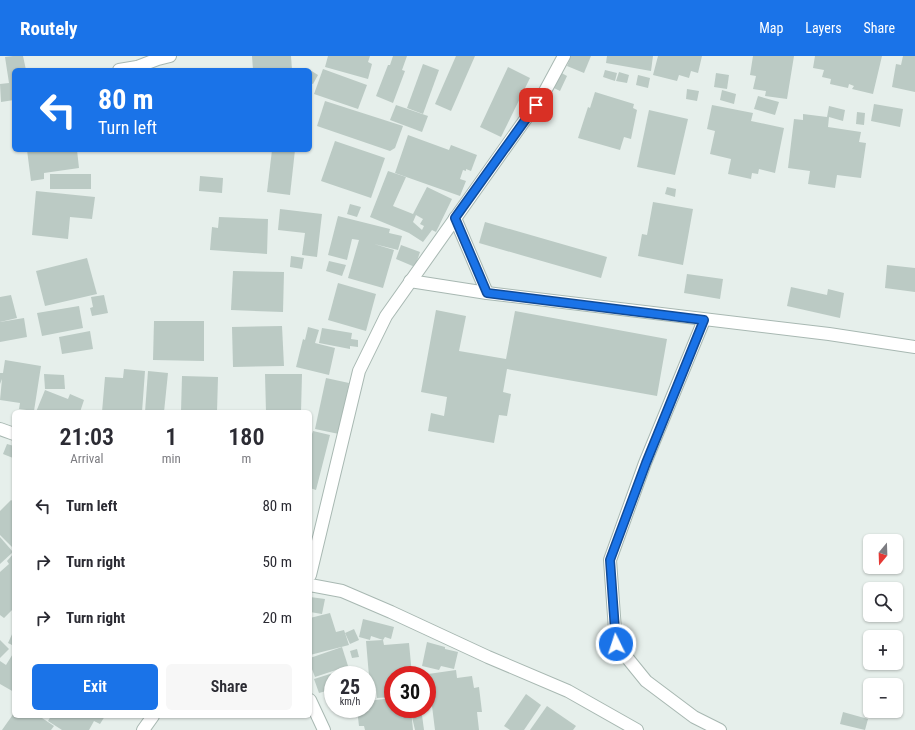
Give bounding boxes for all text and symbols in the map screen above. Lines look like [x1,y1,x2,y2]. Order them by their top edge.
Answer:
text: Routely [20,17,77,40]
text: Map [759,20,783,36]
text: Layers [805,20,842,36]
text: Share [864,20,895,36]
text: 80 m [98,83,154,116]
icon: left [32,84,84,136]
pin [519,88,553,122]
icon: arrive [525,94,547,116]
text: Turn left [98,117,157,138]
text: 21:03 [60,423,114,451]
text: 1 [165,423,177,451]
text: 180 [228,423,264,451]
text: Arrival [70,451,103,466]
text: min [162,451,181,466]
text: m [241,451,251,466]
icon: left [32,495,54,517]
text: Turn left [66,497,117,515]
text: 80 m [262,497,292,515]
north arrow [863,534,903,574]
map controls [863,534,903,718]
icon: right [32,551,54,573]
text: Turn right [66,553,125,571]
text: 50 m [262,553,292,571]
button: search [863,582,903,622]
icon: right [32,607,54,629]
text: Turn right [66,609,125,627]
text: 20 m [262,609,292,627]
position arrow [595,623,637,665]
button: + [863,630,903,670]
button: Exit [32,664,158,710]
button: Share [166,664,292,710]
speed limit sign: 30 [384,666,436,718]
text: 25 [340,675,360,699]
button: − [863,678,903,718]
text: km/h [340,696,360,707]

